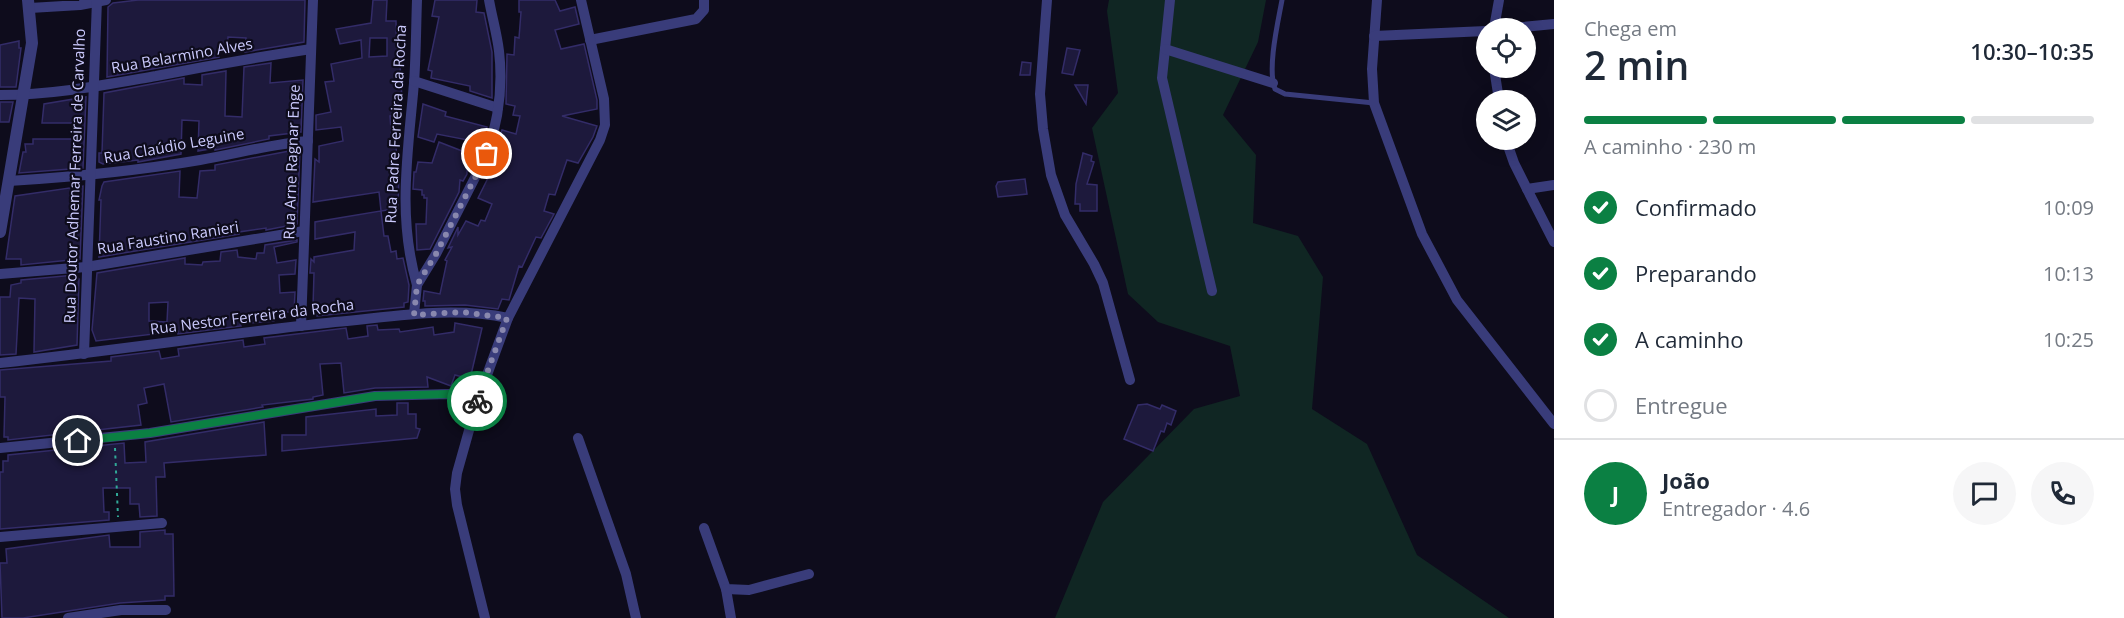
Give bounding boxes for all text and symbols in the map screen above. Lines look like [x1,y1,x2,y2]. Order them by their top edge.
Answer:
text: Chega em [1584,15,1677,42]
map controls [1476,18,1536,150]
button: locate [1476,18,1536,78]
street label: Rua Padre Ferreira da Rocha [380,24,410,224]
street label: Rua Doutor Adhemar Ferreira de Carvalho [59,28,89,324]
street label: Rua Belarmino Alves [110,33,254,77]
text: 10:30–10:35 [1970,36,2094,66]
text: 2 min [1584,38,1689,91]
street label: Rua Arne Ragnar Enge [278,84,304,240]
button: layers [1476,90,1536,150]
street label: Rua Claúdio Leguine [102,123,246,167]
pin [461,128,512,179]
text: A caminho · 230 m [1584,133,1756,160]
icon: bag [470,137,503,170]
icon: check [1584,191,1617,224]
text: Confirmado [1635,192,1757,222]
text: 10:09 [2043,194,2094,221]
street label: Rua Faustino Ranieri [96,216,240,258]
icon: check [1584,257,1617,290]
text: Preparando [1635,258,1757,288]
text: 10:13 [2043,260,2094,287]
street label: Rua Nestor Ferreira da Rocha [149,294,355,338]
icon: check [1584,323,1617,356]
text: A caminho [1635,324,1744,354]
text: 10:25 [2043,326,2094,353]
courier [447,371,507,431]
icon: bike [461,385,494,418]
text: Entregue [1635,390,1728,420]
pin [52,415,103,466]
icon: home [61,424,94,457]
button: chat [1953,462,2016,525]
button: phone [2031,462,2094,525]
text: João [1662,465,1710,495]
text: J [1612,478,1619,508]
text: Entregador · 4.6 [1662,495,1810,522]

